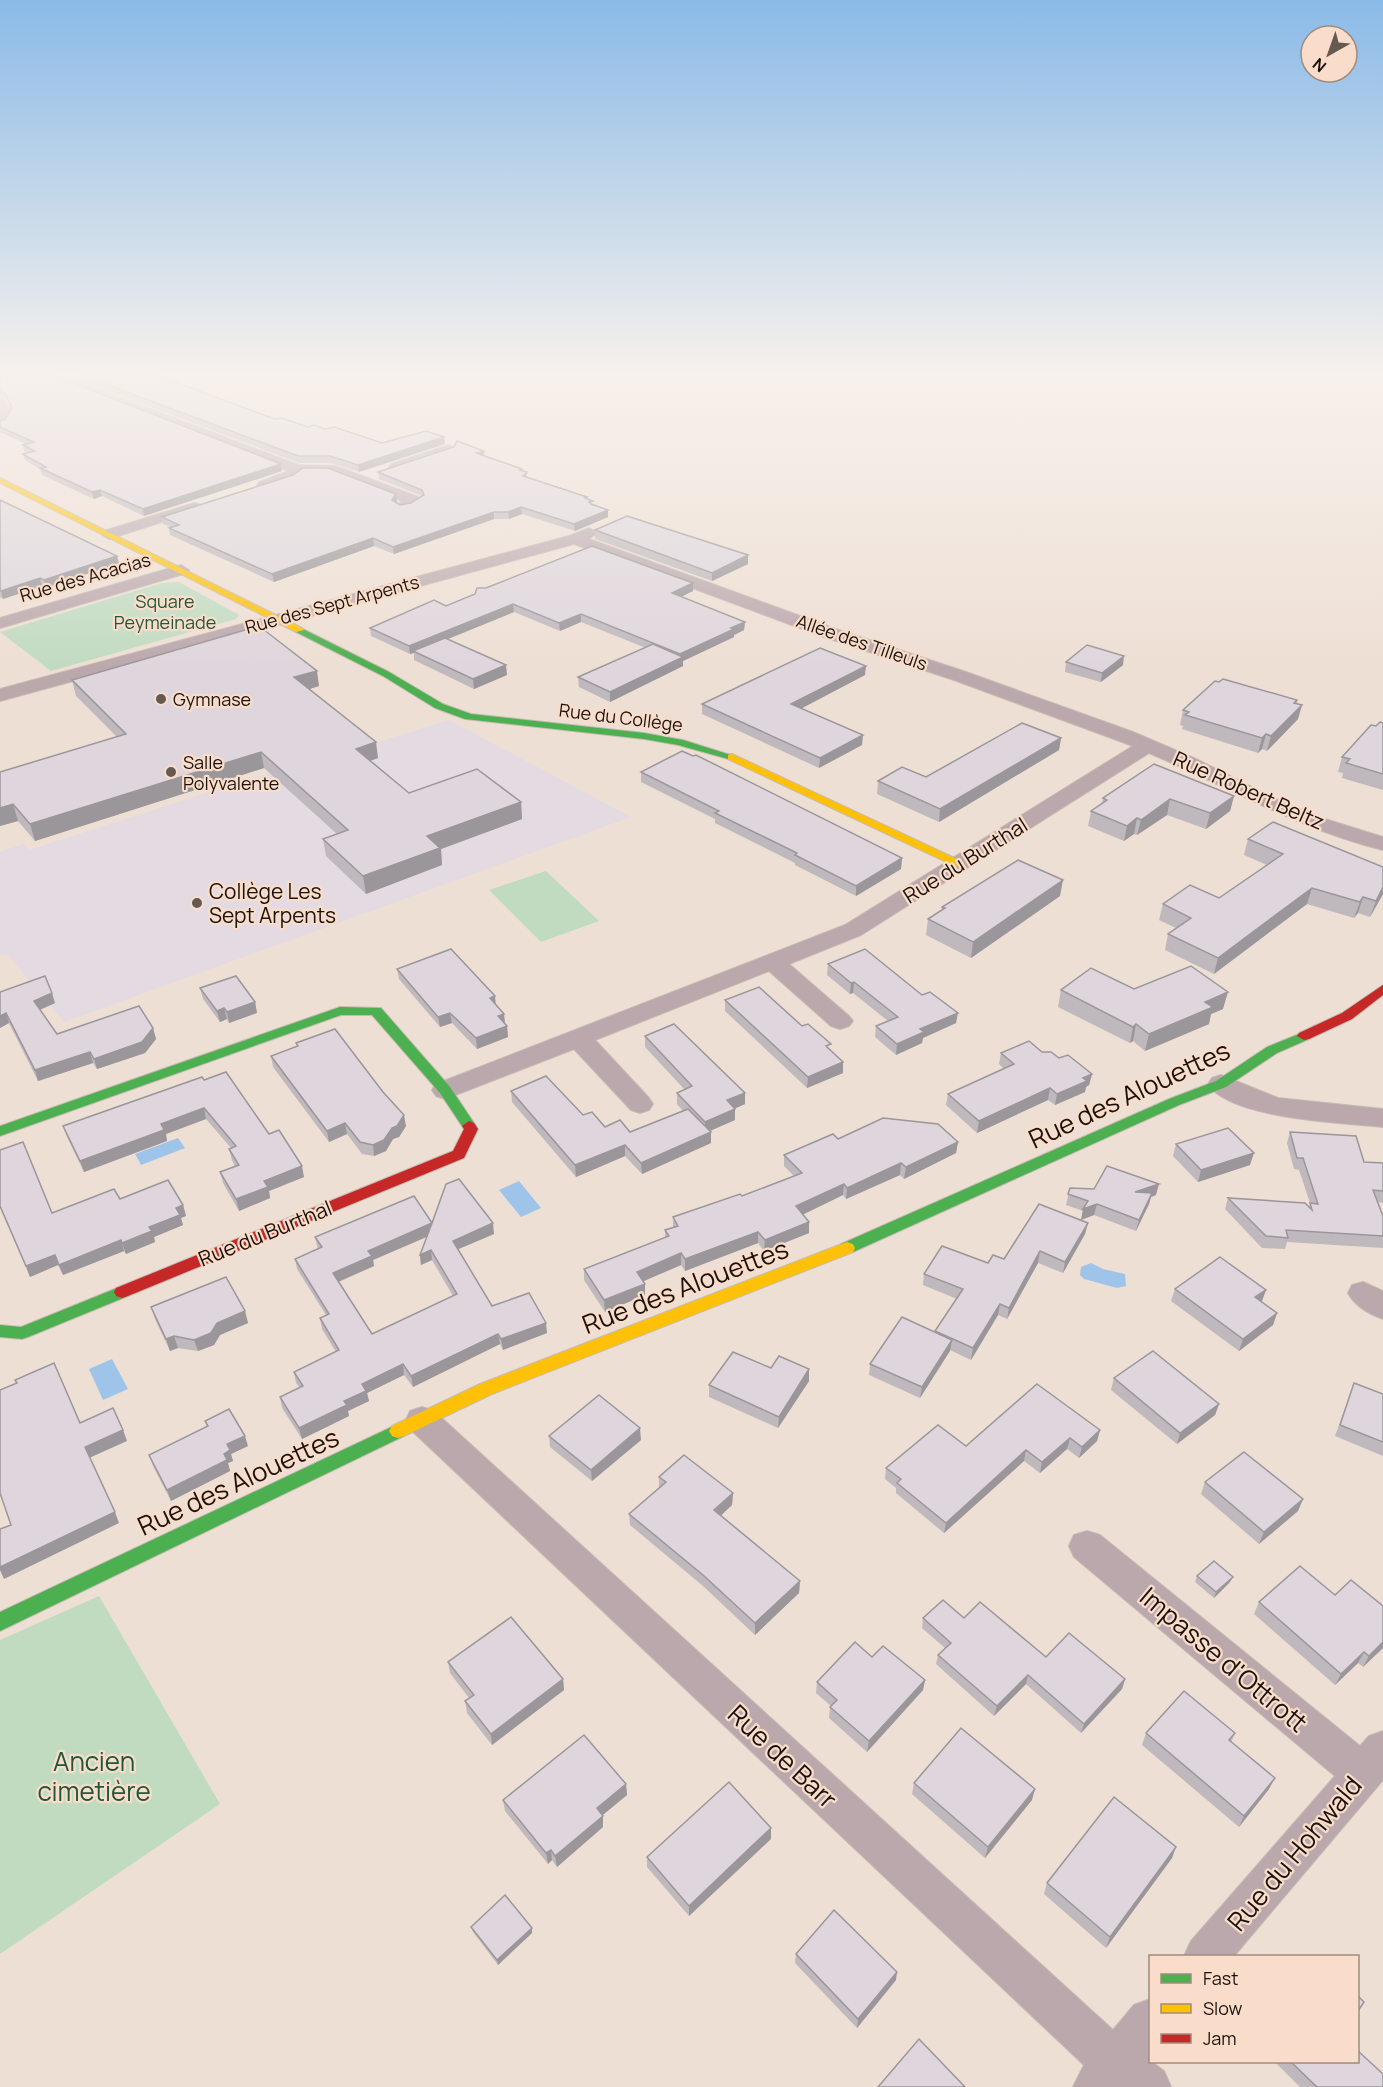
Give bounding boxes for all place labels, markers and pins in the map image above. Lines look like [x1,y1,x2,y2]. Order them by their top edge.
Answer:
place label: Gymnase [173,687,251,711]
marker: Gymnase [154,692,168,706]
place label: Salle Polyvalente [183,750,279,795]
marker: Salle Polyvalente [164,765,178,779]
place label: Collège Les Sept Arpents [209,877,336,929]
marker: Collège Les Sept Arpents [190,896,204,910]

